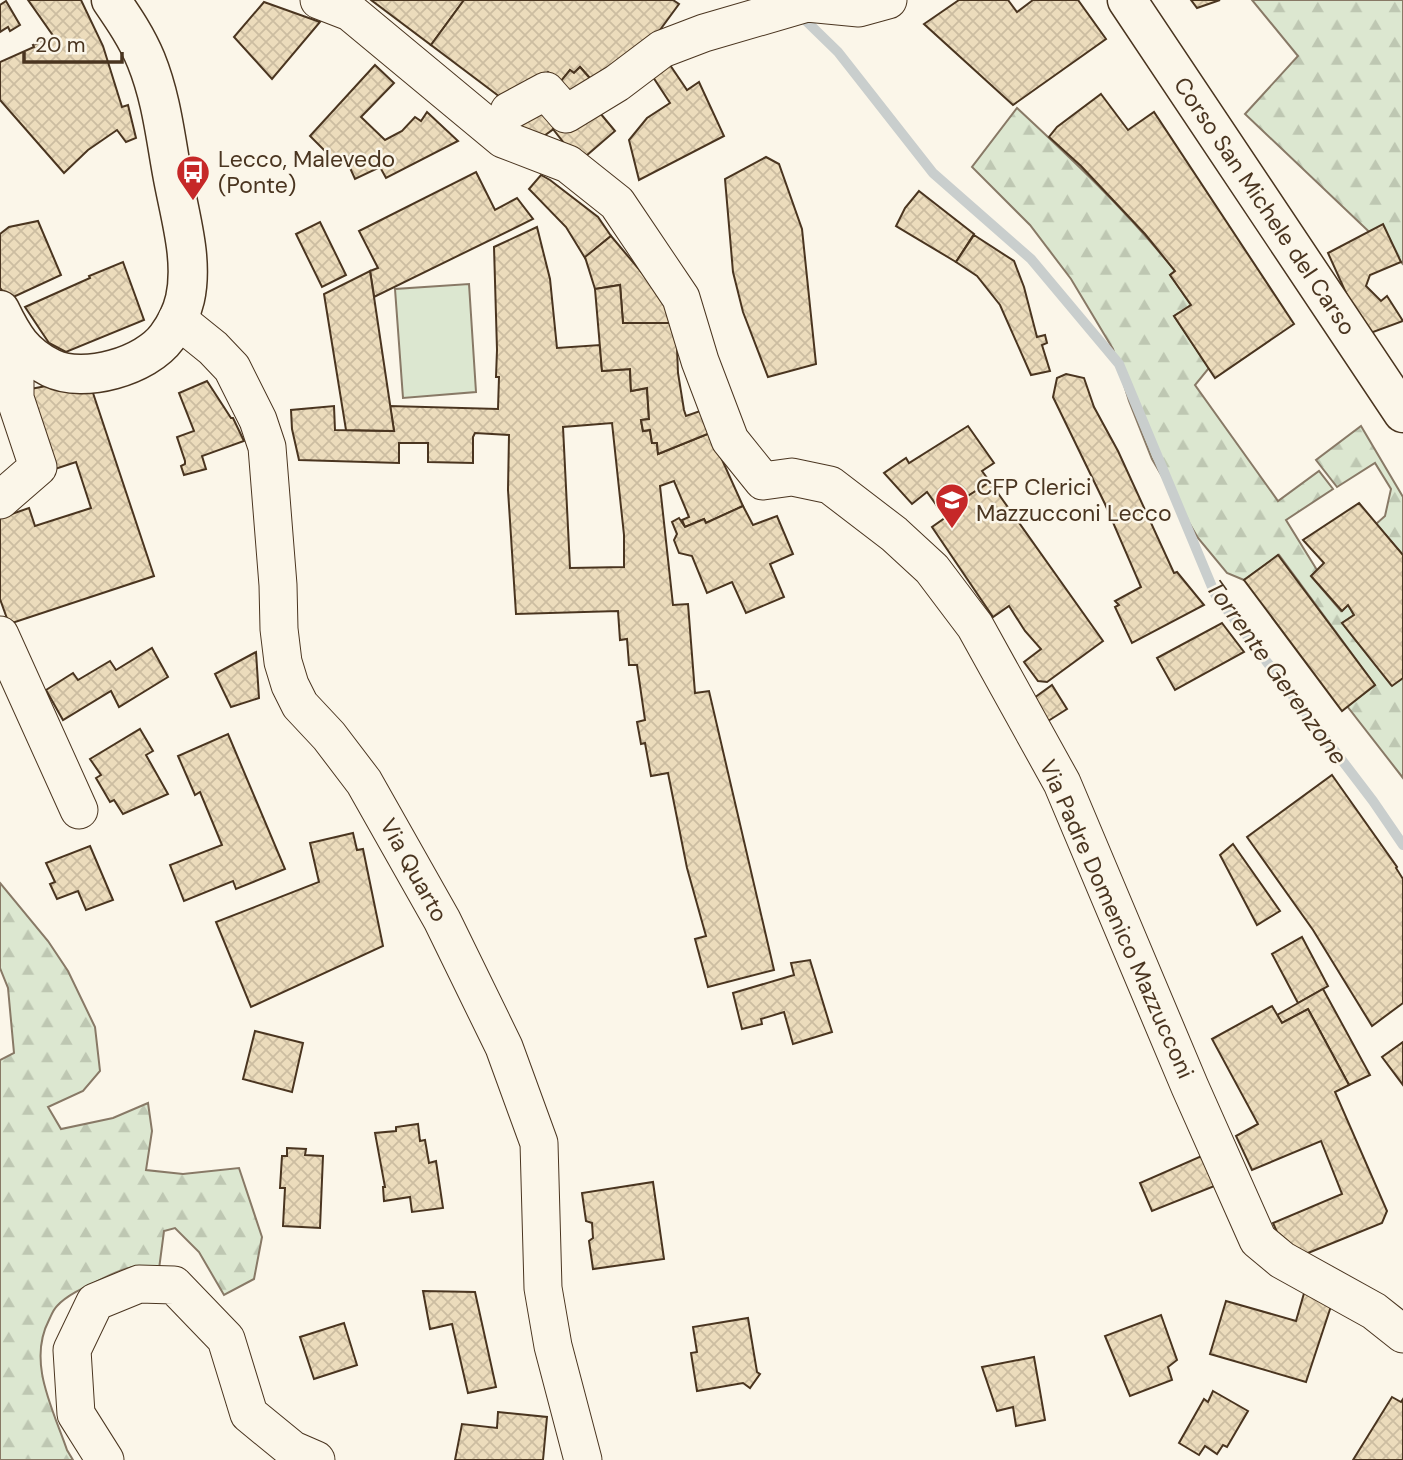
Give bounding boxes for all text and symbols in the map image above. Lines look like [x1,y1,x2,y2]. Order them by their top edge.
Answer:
scale bar [24,21,122,65]
text: 20 m [35,31,86,59]
street label: Corso San Michele del Carso [1167,71,1363,341]
place label: Lecco, Malevedo (Ponte) [218,144,395,200]
bus stop icon: Lecco, Malevedo (Ponte) [174,153,212,202]
place label: CFP Clerici Mazzucconi Lecco [976,472,1172,528]
school or university icon: CFP Clerici Mazzucconi Lecco [933,481,971,530]
water label: Torrente Gerenzone [1199,573,1355,771]
street label: Via Padre Domenico Mazzucconi [1033,755,1201,1083]
street label: Via Quarto [373,813,455,927]

